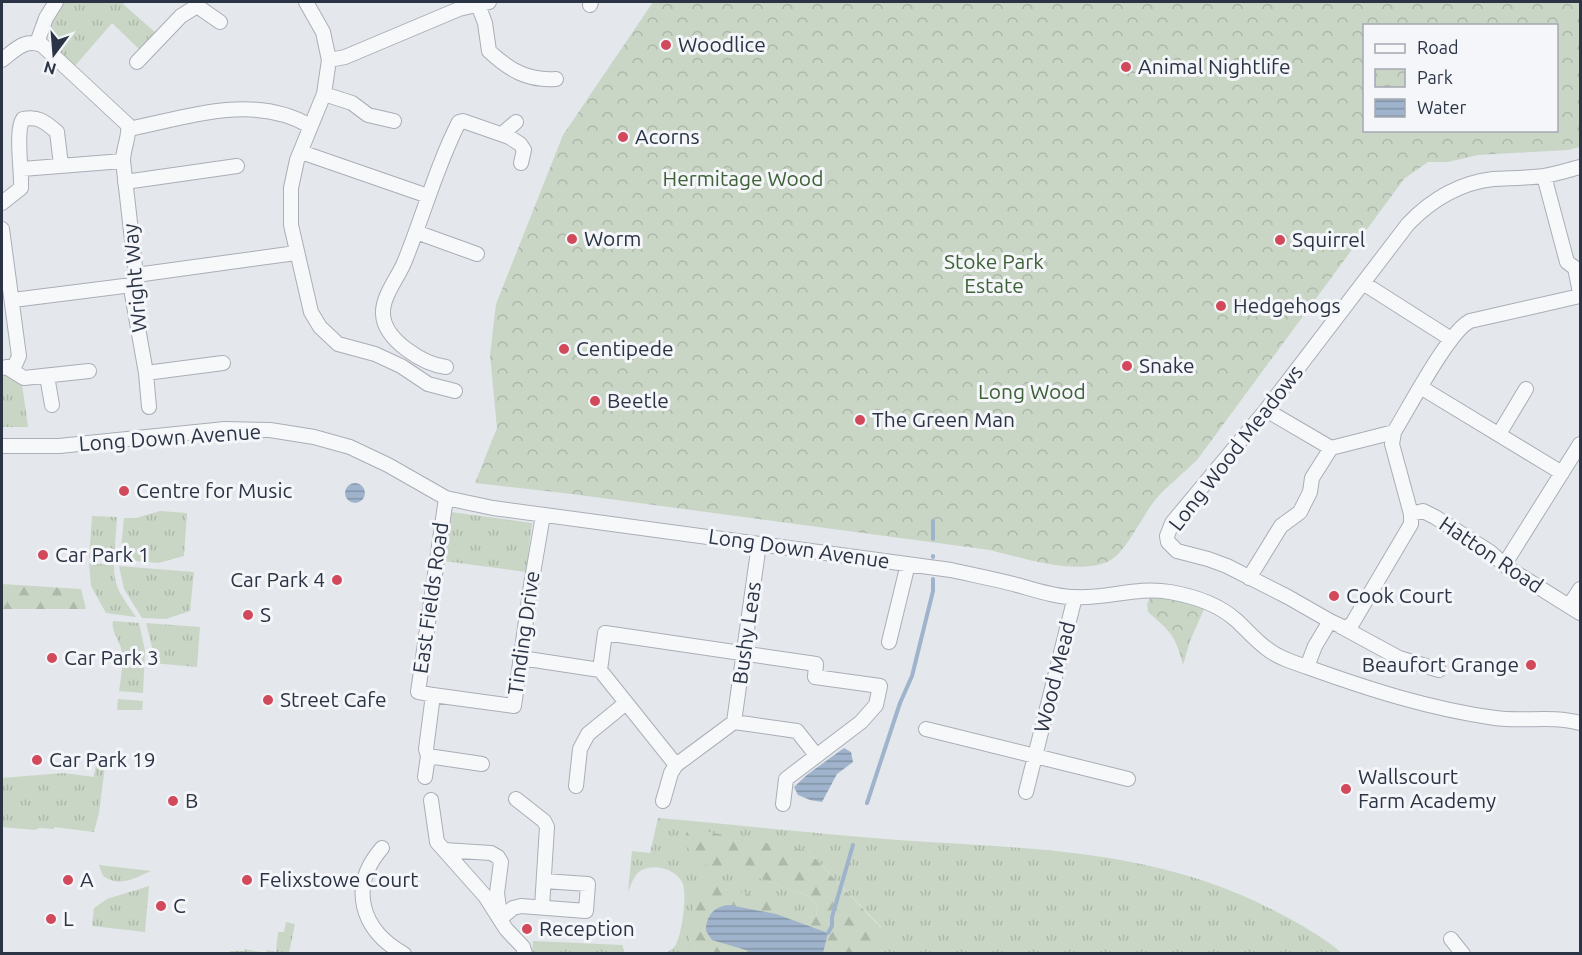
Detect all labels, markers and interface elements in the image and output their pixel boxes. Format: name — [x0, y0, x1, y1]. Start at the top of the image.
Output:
north arrow — [24, 24, 84, 84]
legend — [1363, 24, 1558, 132]
place label: Woodlice — [678, 32, 766, 56]
text: Road — [1417, 37, 1459, 57]
marker: Woodlice — [659, 38, 673, 52]
place label: Animal Nightlife — [1138, 54, 1291, 78]
text: N — [42, 58, 58, 79]
marker: Animal Nightlife — [1119, 60, 1133, 74]
text: Park — [1417, 67, 1453, 87]
text: Water — [1417, 97, 1467, 117]
place label: Acorns — [635, 124, 700, 148]
marker: Acorns — [616, 130, 630, 144]
park label: Hermitage Wood — [663, 166, 823, 190]
street label: Wright Way — [117, 223, 151, 334]
place label: Worm — [584, 226, 641, 250]
place label: Squirrel — [1292, 227, 1365, 251]
marker: Worm — [565, 232, 579, 246]
marker: Squirrel — [1273, 233, 1287, 247]
park label: Stoke Park Estate — [944, 249, 1044, 297]
place label: Hedgehogs — [1233, 293, 1341, 317]
marker: Hedgehogs — [1214, 299, 1228, 313]
place label: Centipede — [576, 336, 674, 360]
marker: Centipede — [557, 342, 571, 356]
place label: Snake — [1139, 353, 1195, 377]
marker: Snake — [1120, 359, 1134, 373]
street label: Long Wood Meadows — [1163, 360, 1307, 535]
park label: Long Wood — [978, 379, 1086, 403]
place label: Beetle — [607, 388, 669, 412]
marker: Beetle — [588, 394, 602, 408]
place label: The Green Man — [872, 407, 1015, 431]
marker: The Green Man — [853, 413, 867, 427]
street label: Long Down Avenue — [78, 419, 262, 455]
place label: Centre for Music — [136, 478, 293, 502]
marker: Centre for Music — [117, 484, 131, 498]
street label: Hatton Road — [1435, 511, 1548, 598]
street label: East Fields Road — [408, 521, 453, 675]
street label: Long Down Avenue — [707, 523, 891, 573]
place label: Car Park 1 — [55, 542, 150, 566]
marker: Car Park 1 — [36, 548, 50, 562]
place label: Car Park 4 — [230, 567, 325, 591]
street label: Tinding Drive — [502, 569, 544, 696]
marker: Car Park 4 — [330, 573, 344, 587]
street label: Bushy Leas — [727, 580, 765, 686]
place label: Cook Court — [1346, 583, 1452, 607]
marker: Cook Court — [1327, 589, 1341, 603]
place label: S — [260, 602, 271, 626]
marker: S — [241, 608, 255, 622]
street label: Wood Mead — [1029, 619, 1079, 735]
place label: Car Park 3 — [64, 645, 159, 669]
marker: Car Park 3 — [45, 651, 59, 665]
place label: Beaufort Grange — [1362, 652, 1519, 676]
marker: Beaufort Grange — [1524, 658, 1538, 672]
place label: Street Cafe — [280, 687, 387, 711]
marker: Street Cafe — [261, 693, 275, 707]
place label: Car Park 19 — [49, 747, 156, 771]
marker: Car Park 19 — [30, 753, 44, 767]
place label: Wallscourt Farm Academy — [1358, 764, 1496, 812]
marker: Wallscourt Farm Academy — [1339, 782, 1353, 796]
place label: B — [185, 788, 198, 812]
marker: B — [166, 794, 180, 808]
place label: A — [80, 867, 94, 891]
place label: Felixstowe Court — [259, 867, 418, 891]
marker: A — [61, 873, 75, 887]
marker: Felixstowe Court — [240, 873, 254, 887]
place label: C — [173, 893, 186, 917]
marker: C — [154, 899, 168, 913]
place label: L — [63, 906, 74, 930]
marker: L — [44, 912, 58, 926]
place label: Reception — [539, 916, 635, 940]
marker: Reception — [520, 922, 534, 936]

